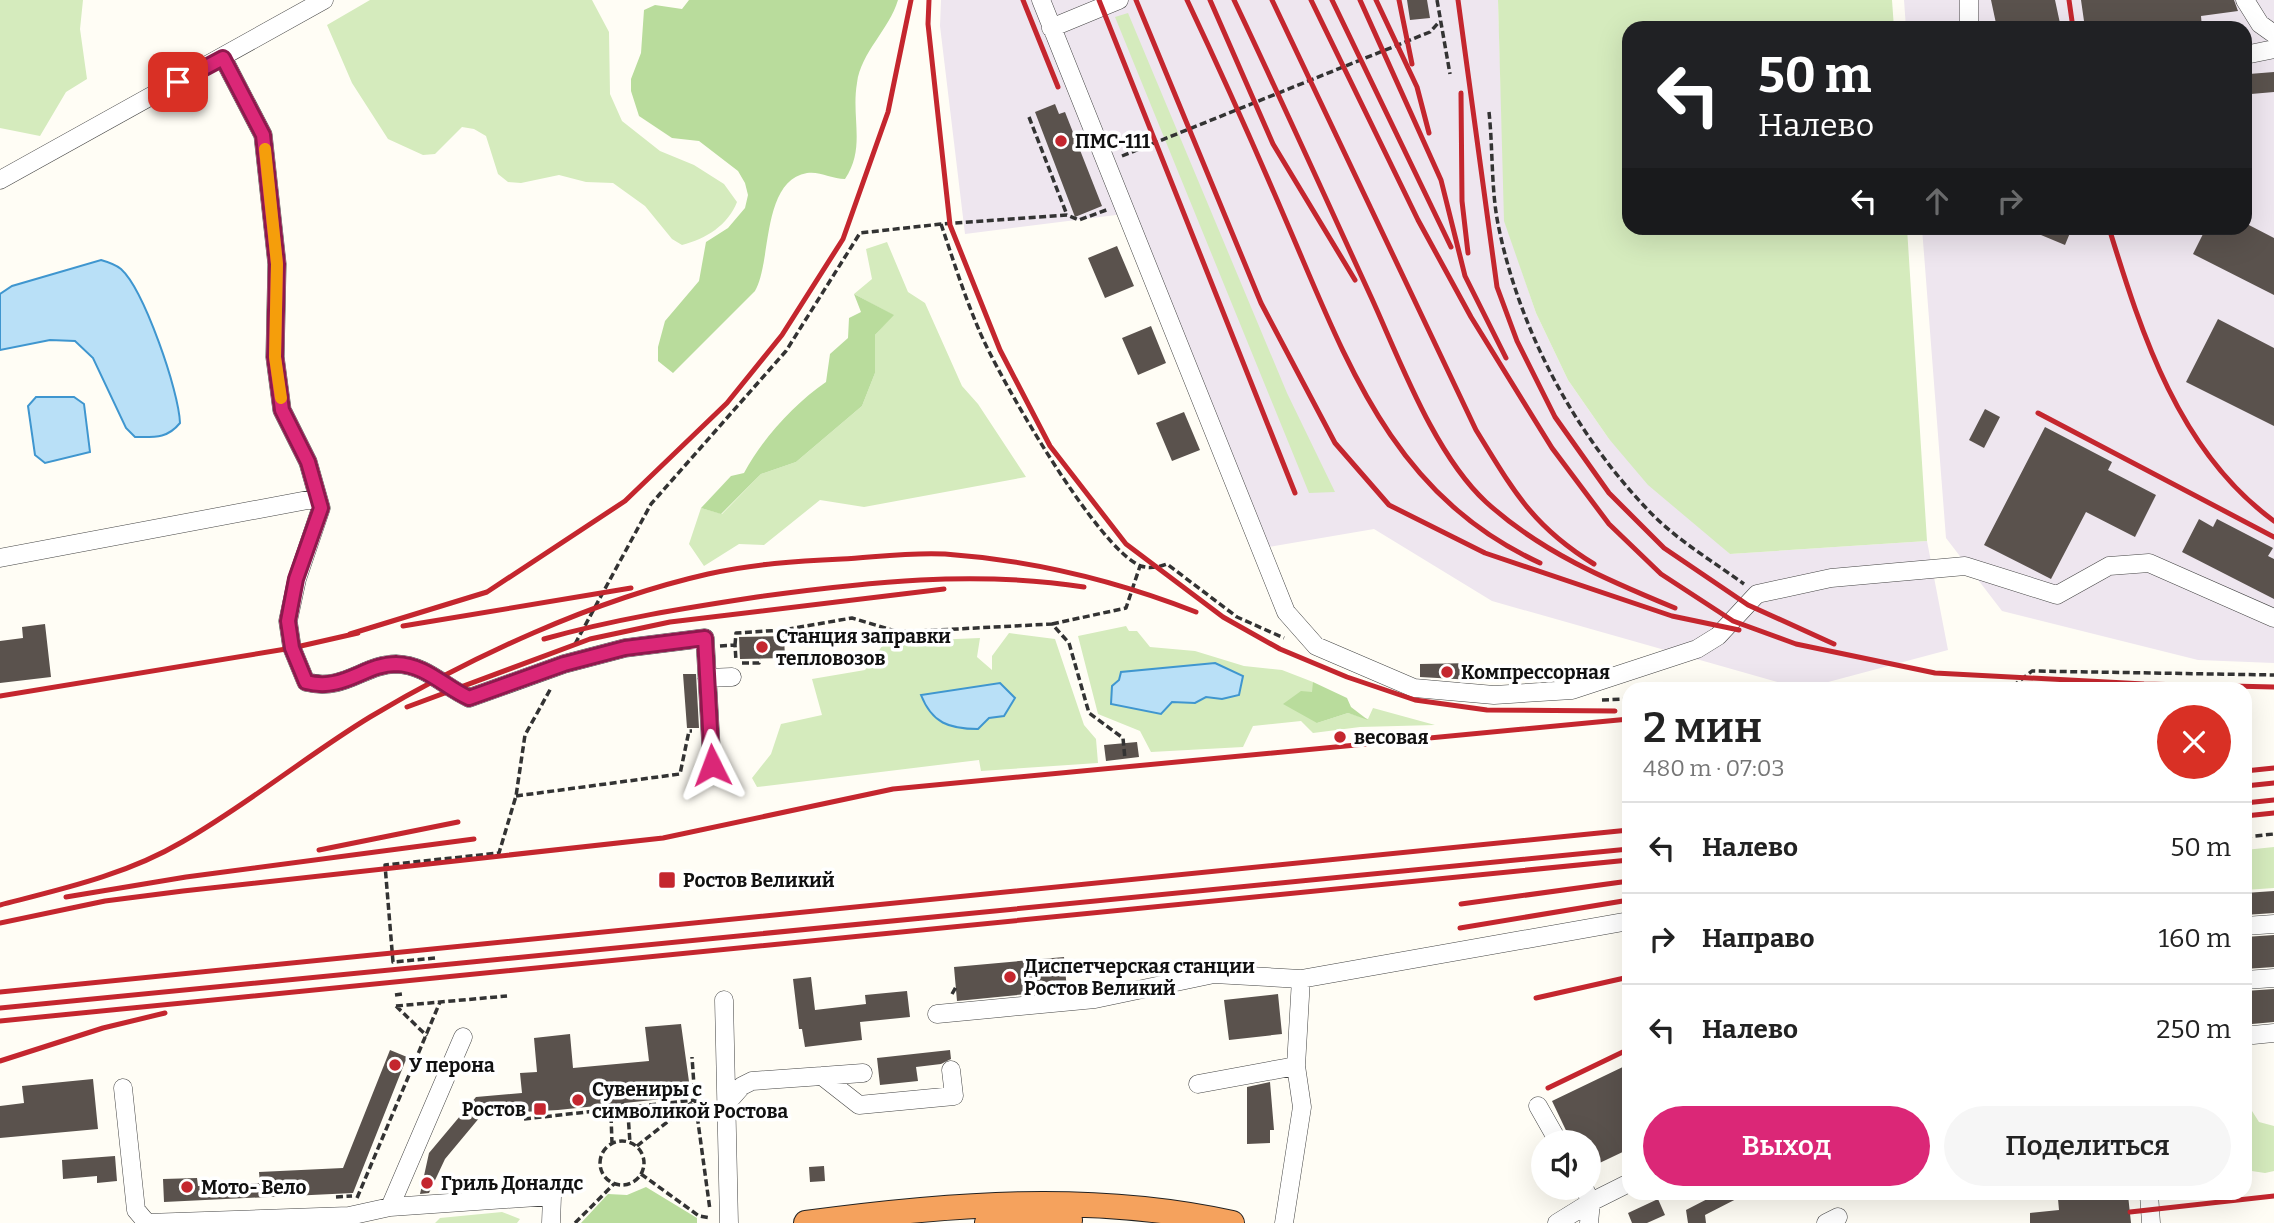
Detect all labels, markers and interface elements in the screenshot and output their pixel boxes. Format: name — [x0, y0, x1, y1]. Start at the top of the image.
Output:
text: 50 m — [1758, 46, 1871, 105]
icon: left — [1643, 49, 1734, 140]
pin — [148, 52, 208, 112]
icon: arrive — [159, 63, 197, 101]
text: Налево — [1758, 106, 1874, 144]
place label: ПМС-111 — [1075, 130, 1151, 153]
marker: ПМС-111 — [1053, 133, 1069, 149]
icon: left — [1845, 182, 1883, 220]
icon: ahead — [1918, 182, 1956, 220]
icon: right — [1991, 182, 2029, 220]
place label: Станция заправки тепловозов — [776, 625, 951, 670]
marker: Станция заправки тепловозов — [754, 639, 770, 655]
place label: Компрессорная — [1461, 661, 1610, 684]
marker: Компрессорная — [1439, 664, 1455, 680]
text: 2 мин — [1643, 703, 1762, 753]
button: close — [2157, 705, 2231, 779]
place label: весовая — [1354, 726, 1429, 749]
position arrow — [675, 728, 749, 802]
marker: весовая — [1332, 729, 1348, 745]
text: 480 m · 07:03 — [1643, 754, 1785, 782]
icon: left — [1643, 829, 1681, 867]
text: Налево — [1702, 832, 1798, 863]
text: 50 m — [2170, 832, 2231, 863]
place label: Ростов Великий — [683, 869, 835, 892]
marker: Ростов Великий — [657, 870, 677, 890]
icon: right — [1643, 920, 1681, 958]
text: Направо — [1702, 923, 1815, 954]
text: 160 m — [2159, 923, 2231, 954]
place label: Диспетчерская станции Ростов Великий — [1024, 955, 1255, 1000]
marker: Диспетчерская станции Ростов Великий — [1002, 969, 1018, 985]
icon: left — [1643, 1011, 1681, 1049]
text: Налево — [1702, 1014, 1798, 1045]
text: 250 m — [2156, 1014, 2231, 1045]
place label: У перона — [409, 1054, 495, 1077]
marker: У перона — [387, 1057, 403, 1073]
place label: Сувениры с символикой Ростова — [592, 1078, 788, 1123]
marker: Сувениры с символикой Ростова — [570, 1092, 586, 1108]
place label: Ростов — [462, 1098, 526, 1121]
marker: Ростов — [532, 1101, 548, 1117]
button: Выход — [1643, 1106, 1930, 1186]
button: Поделиться — [1944, 1106, 2231, 1186]
map controls — [1531, 1130, 1601, 1200]
button: sound — [1531, 1130, 1601, 1200]
place label: Гриль Доналдс — [441, 1172, 583, 1195]
marker: Гриль Доналдс — [419, 1175, 435, 1191]
place label: Мото- Вело — [201, 1176, 306, 1199]
marker: Мото- Вело — [179, 1179, 195, 1195]

